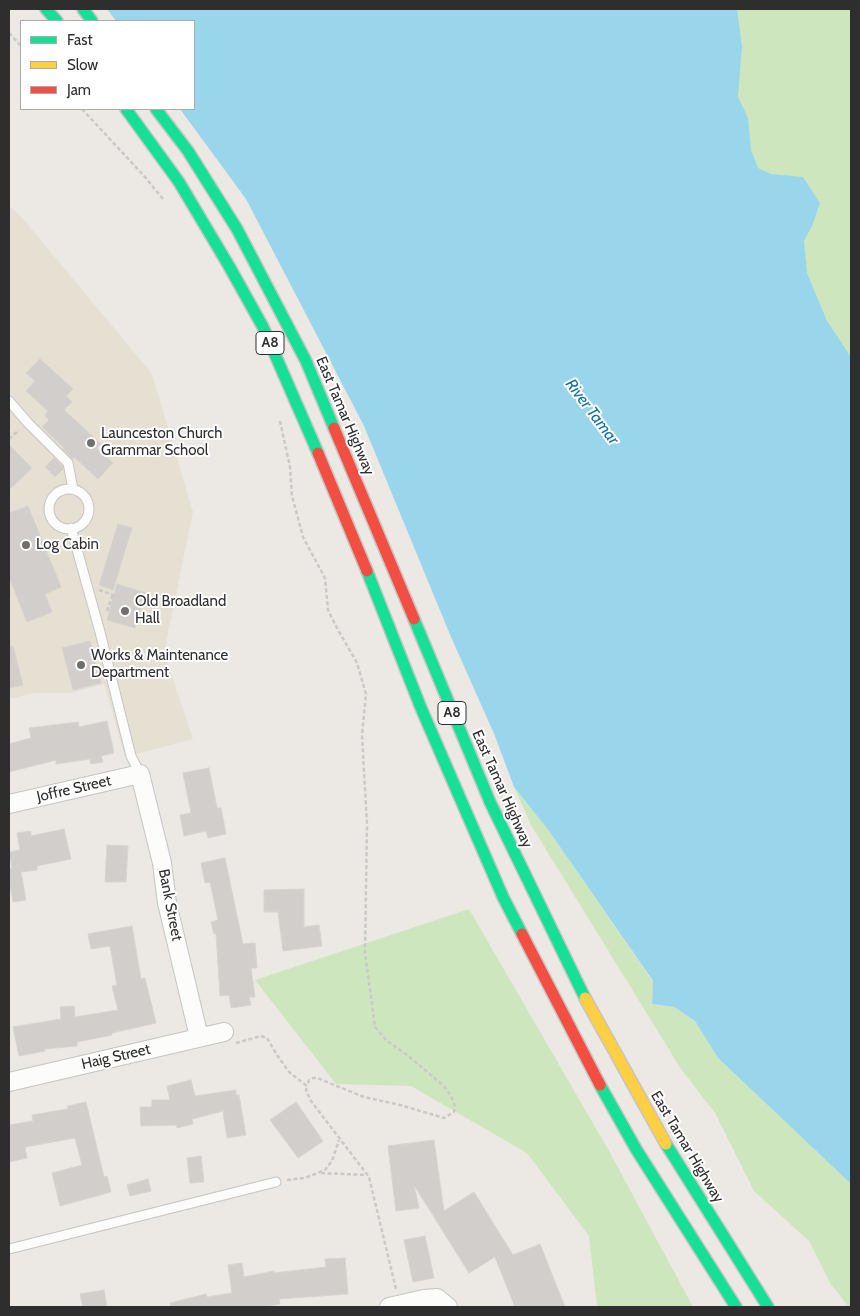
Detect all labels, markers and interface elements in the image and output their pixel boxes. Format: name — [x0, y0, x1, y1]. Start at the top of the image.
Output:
legend — [20, 20, 195, 110]
text: Fast — [67, 31, 92, 49]
text: Slow — [67, 56, 98, 74]
text: Jam — [67, 81, 91, 99]
road number: A8 — [256, 332, 284, 354]
street label: East Tamar Highway — [312, 354, 378, 478]
water label: River Tamar — [561, 376, 623, 448]
place label: Launceston Church Grammar School — [101, 425, 222, 460]
marker: Launceston Church Grammar School — [85, 437, 97, 449]
place label: Log Cabin — [36, 536, 99, 554]
marker: Log Cabin — [20, 539, 32, 551]
place label: Old Broadland Hall — [135, 593, 226, 628]
marker: Old Broadland Hall — [119, 605, 131, 617]
place label: Works & Maintenance Department — [91, 647, 228, 682]
marker: Works & Maintenance Department — [75, 659, 87, 671]
road number: A8 — [438, 701, 466, 724]
street label: East Tamar Highway — [468, 727, 536, 851]
street label: Joffre Street — [35, 772, 113, 806]
street label: Bank Street — [154, 867, 186, 943]
street label: Haig Street — [80, 1040, 152, 1074]
street label: East Tamar Highway — [647, 1088, 727, 1206]

